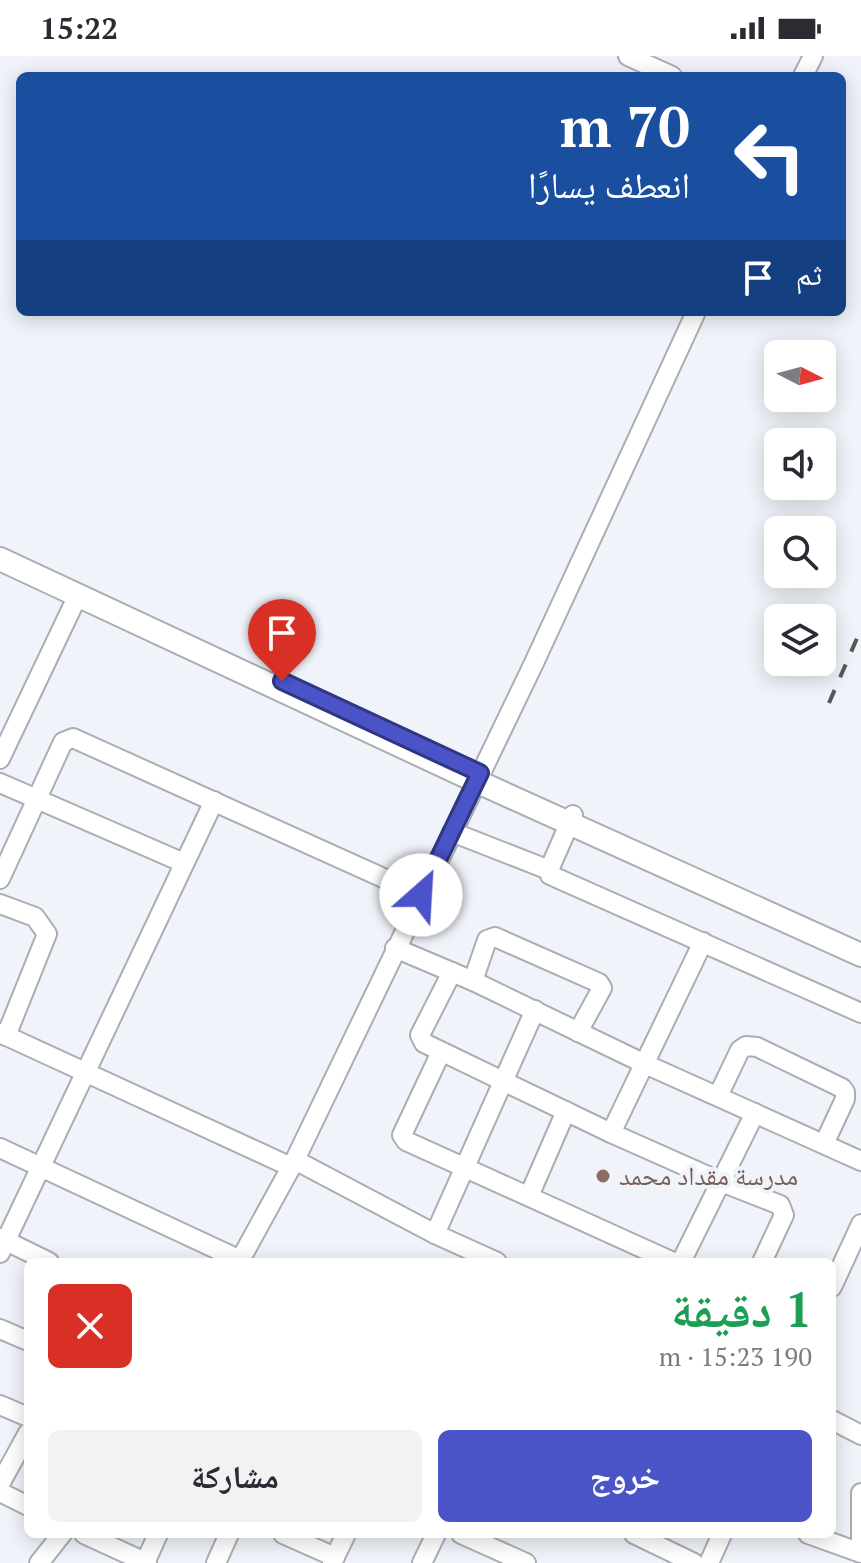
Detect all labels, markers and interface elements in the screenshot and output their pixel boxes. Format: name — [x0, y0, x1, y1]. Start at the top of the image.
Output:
text: 15:22 — [40, 8, 118, 48]
text: 70 m — [560, 89, 690, 163]
icon: left — [718, 104, 822, 208]
text: انعطف يسارًا — [528, 161, 690, 208]
text: ثم — [796, 254, 822, 294]
icon: arrive — [736, 256, 780, 300]
north arrow — [764, 340, 836, 412]
map controls — [764, 340, 836, 676]
button: sound — [764, 428, 836, 500]
button: search — [764, 516, 836, 588]
pin — [248, 599, 316, 681]
button: layers — [764, 604, 836, 676]
icon: arrive — [260, 611, 304, 655]
position arrow — [379, 853, 463, 937]
place label: مدرسة مقداد محمد — [619, 1158, 798, 1192]
marker: مدرسة مقداد محمد — [594, 1167, 612, 1185]
text: 1 دقيقة — [671, 1277, 812, 1341]
button: close — [48, 1284, 132, 1368]
text: 190 m · 15:23 — [659, 1339, 812, 1373]
button: مشاركة — [48, 1430, 422, 1522]
button: خروج — [438, 1430, 812, 1522]

